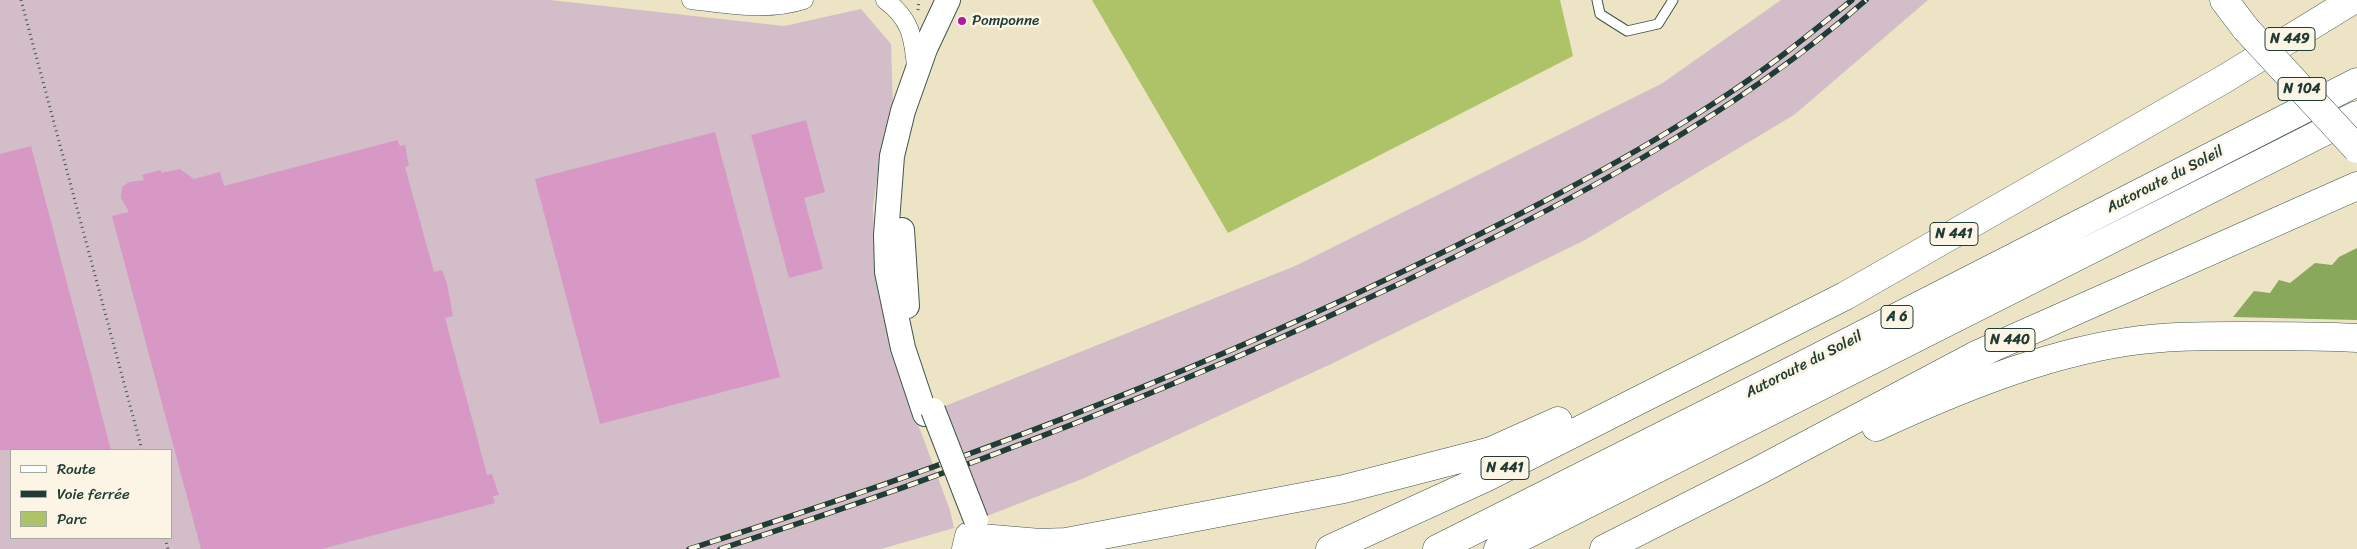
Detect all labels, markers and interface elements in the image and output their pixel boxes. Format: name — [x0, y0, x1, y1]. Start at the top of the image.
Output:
place label: Pomponne — [972, 12, 1039, 30]
marker: Pomponne — [956, 15, 968, 27]
road number: N 449 — [2265, 28, 2315, 50]
road number: N 104 — [2278, 78, 2326, 100]
street label: Autoroute du Soleil — [2104, 143, 2226, 217]
road number: N 441 — [1930, 222, 1978, 245]
road number: A 6 — [1881, 306, 1913, 328]
street label: Autoroute du Soleil — [1743, 328, 1865, 402]
road number: N 440 — [1985, 328, 2035, 352]
legend — [10, 449, 172, 539]
text: Route — [57, 456, 96, 482]
road number: N 441 — [1481, 456, 1529, 479]
text: Voie ferrée — [57, 481, 130, 507]
text: Parc — [57, 506, 87, 532]

